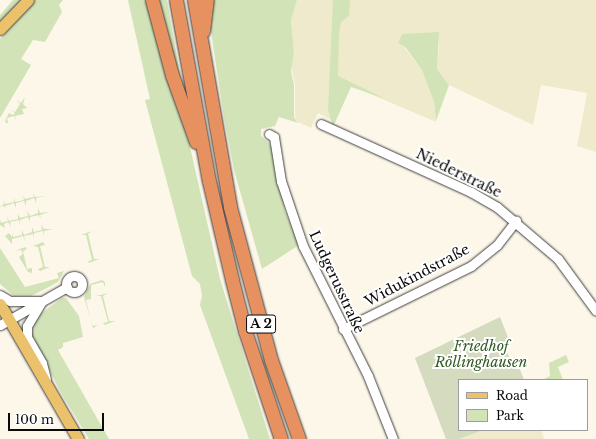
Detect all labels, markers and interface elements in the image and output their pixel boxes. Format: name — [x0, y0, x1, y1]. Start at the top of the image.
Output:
street label: Niederstraße — [413, 145, 505, 201]
street label: Ludgerusstraße — [306, 228, 368, 336]
street label: Widukindstraße — [362, 240, 472, 310]
road number: A 2 — [245, 313, 277, 335]
park label: Friedhof Röllinghausen — [435, 338, 527, 370]
legend — [458, 379, 588, 431]
text: Road — [496, 388, 528, 403]
scale bar — [10, 405, 106, 431]
text: Park — [496, 408, 524, 423]
text: 100 m — [15, 412, 54, 427]

